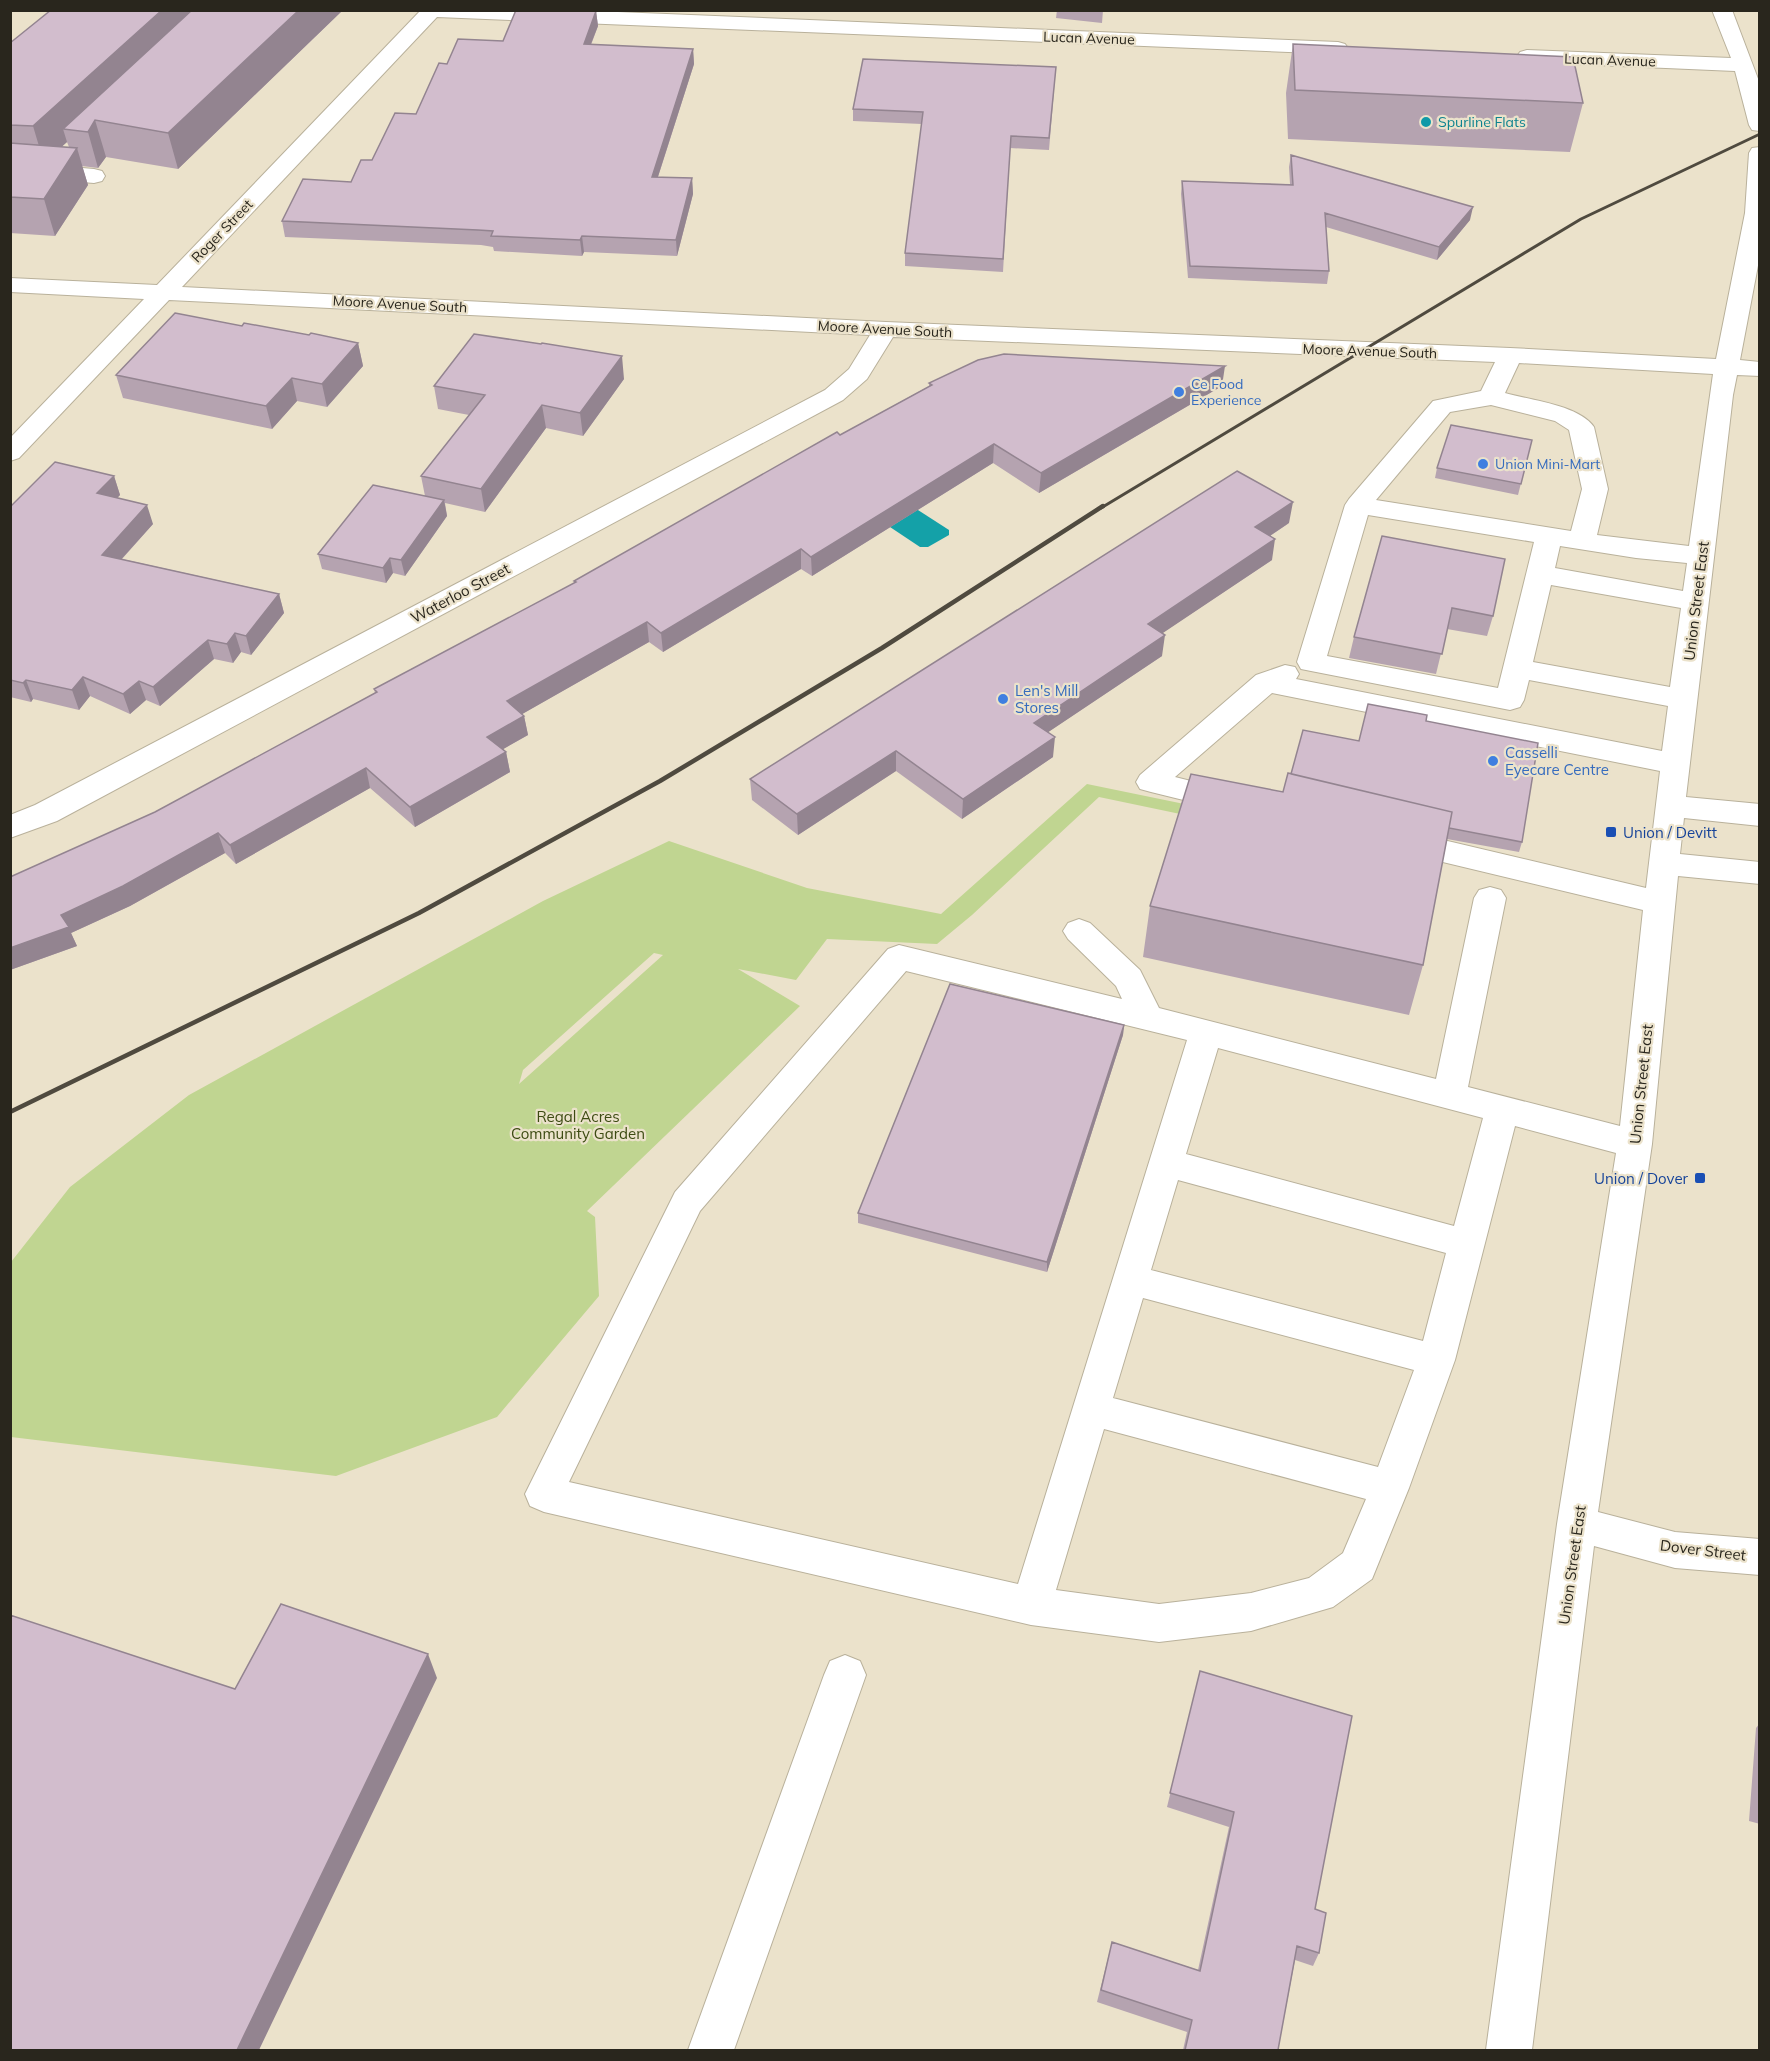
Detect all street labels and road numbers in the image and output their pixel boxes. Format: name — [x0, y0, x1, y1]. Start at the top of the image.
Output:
street label: Lucan Avenue — [1043, 27, 1135, 49]
street label: Lucan Avenue — [1564, 49, 1656, 71]
street label: Roger Street — [187, 196, 257, 266]
street label: Moore Avenue South — [332, 291, 468, 317]
street label: Moore Avenue South — [817, 316, 953, 342]
street label: Moore Avenue South — [1302, 340, 1438, 362]
street label: Union Street East — [1679, 540, 1713, 662]
street label: Waterloo Street — [407, 559, 513, 627]
street label: Union Street East — [1625, 1023, 1657, 1145]
street label: Union Street East — [1554, 1504, 1590, 1626]
street label: Dover Street — [1659, 1535, 1747, 1565]

